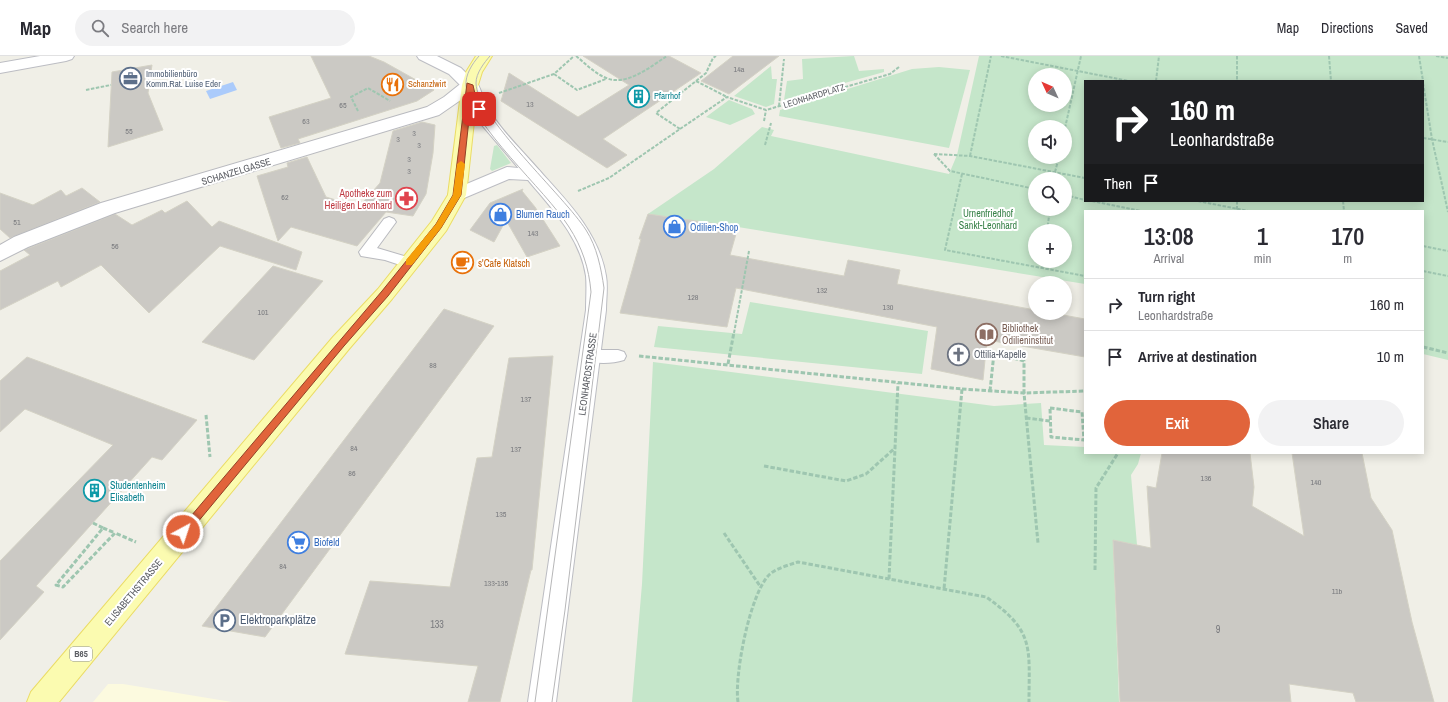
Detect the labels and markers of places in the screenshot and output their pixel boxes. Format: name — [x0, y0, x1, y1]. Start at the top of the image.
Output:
office icon: Immobilienbüro Komm.Rat. Luise Eder — [118, 66, 144, 92]
place label: Immobilienbüro Komm.Rat. Luise Eder — [146, 68, 221, 90]
restaurant icon: Schanzlwirt — [379, 71, 405, 97]
place label: Schanzlwirt — [408, 78, 446, 90]
building icon: Pfarrhof — [626, 83, 652, 109]
place label: Pfarrhof — [654, 90, 681, 102]
pin — [462, 92, 496, 126]
pharmacy icon: Apotheke zum Heiligen Leonhard — [394, 186, 420, 212]
place label: Apotheke zum Heiligen Leonhard — [325, 187, 392, 212]
shop icon: Blumen Rauch — [488, 201, 514, 227]
place label: Blumen Rauch — [516, 208, 570, 221]
shop icon: Odilien-Shop — [661, 214, 687, 240]
place label: Odilien-Shop — [690, 221, 739, 234]
cafe icon: s'Cafe Klatsch — [450, 250, 476, 276]
place label: s'Cafe Klatsch — [478, 257, 530, 270]
library icon: Bibliothek Odilieninstitut — [974, 321, 1000, 347]
place label: Bibliothek Odilieninstitut — [1002, 322, 1054, 347]
church icon: Ottilia-Kapelle — [946, 341, 972, 367]
place label: Ottilia-Kapelle — [974, 348, 1026, 361]
building icon: Studentenheim Elisabeth — [81, 478, 107, 504]
place label: Studentenheim Elisabeth — [110, 479, 166, 504]
supermarket icon: Biofeld — [286, 529, 312, 555]
place label: Biofeld — [314, 536, 340, 549]
parking icon: Elektroparkplätze — [212, 607, 238, 633]
place label: Elektroparkplätze — [240, 612, 316, 628]

